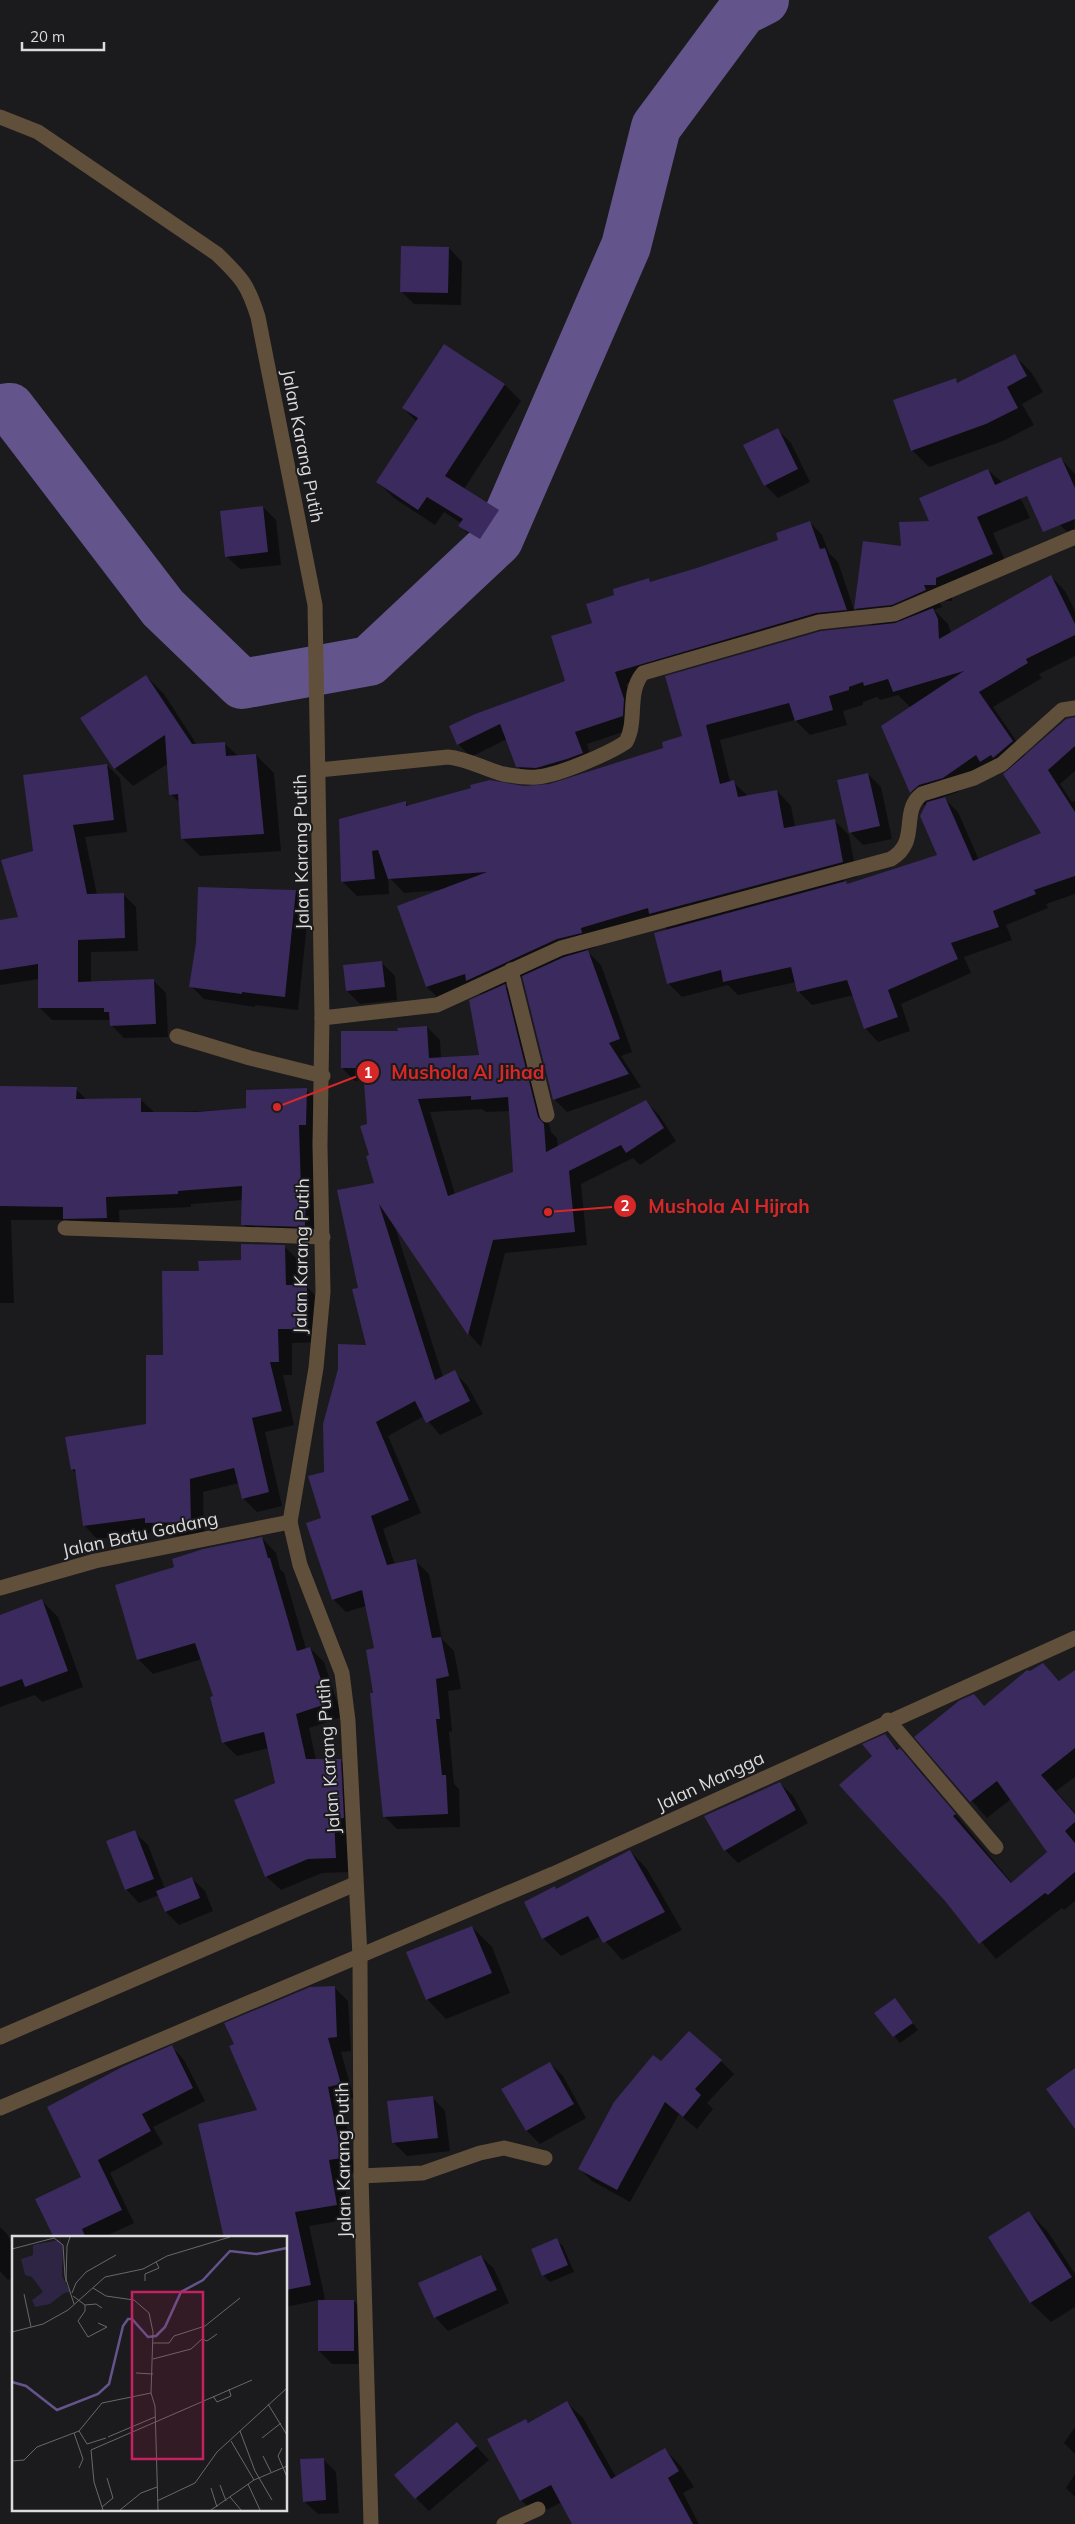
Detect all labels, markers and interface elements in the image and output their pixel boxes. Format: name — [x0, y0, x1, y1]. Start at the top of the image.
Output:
scale bar — [22, 20, 105, 52]
text: 20 m — [30, 27, 65, 46]
street label: Jalan Karang Putih — [277, 367, 329, 525]
street label: Jalan Karang Putih — [288, 774, 314, 930]
callout: Mushola Al Jihad — [356, 1055, 554, 1089]
text: Mushola Al Jihad — [391, 1060, 545, 1084]
text: 1 — [363, 1063, 373, 1082]
street label: Jalan Karang Putih — [288, 1178, 314, 1334]
callout: Mushola Al Hijrah — [613, 1189, 820, 1223]
text: Mushola Al Hijrah — [648, 1194, 810, 1218]
text: 2 — [620, 1196, 630, 1215]
street label: Jalan Batu Gadang — [60, 1506, 220, 1562]
street label: Jalan Karang Putih — [311, 1678, 345, 1834]
street label: Jalan Mangga — [652, 1746, 768, 1816]
street label: Jalan Karang Putih — [330, 2082, 356, 2238]
inset map — [12, 2236, 288, 2512]

